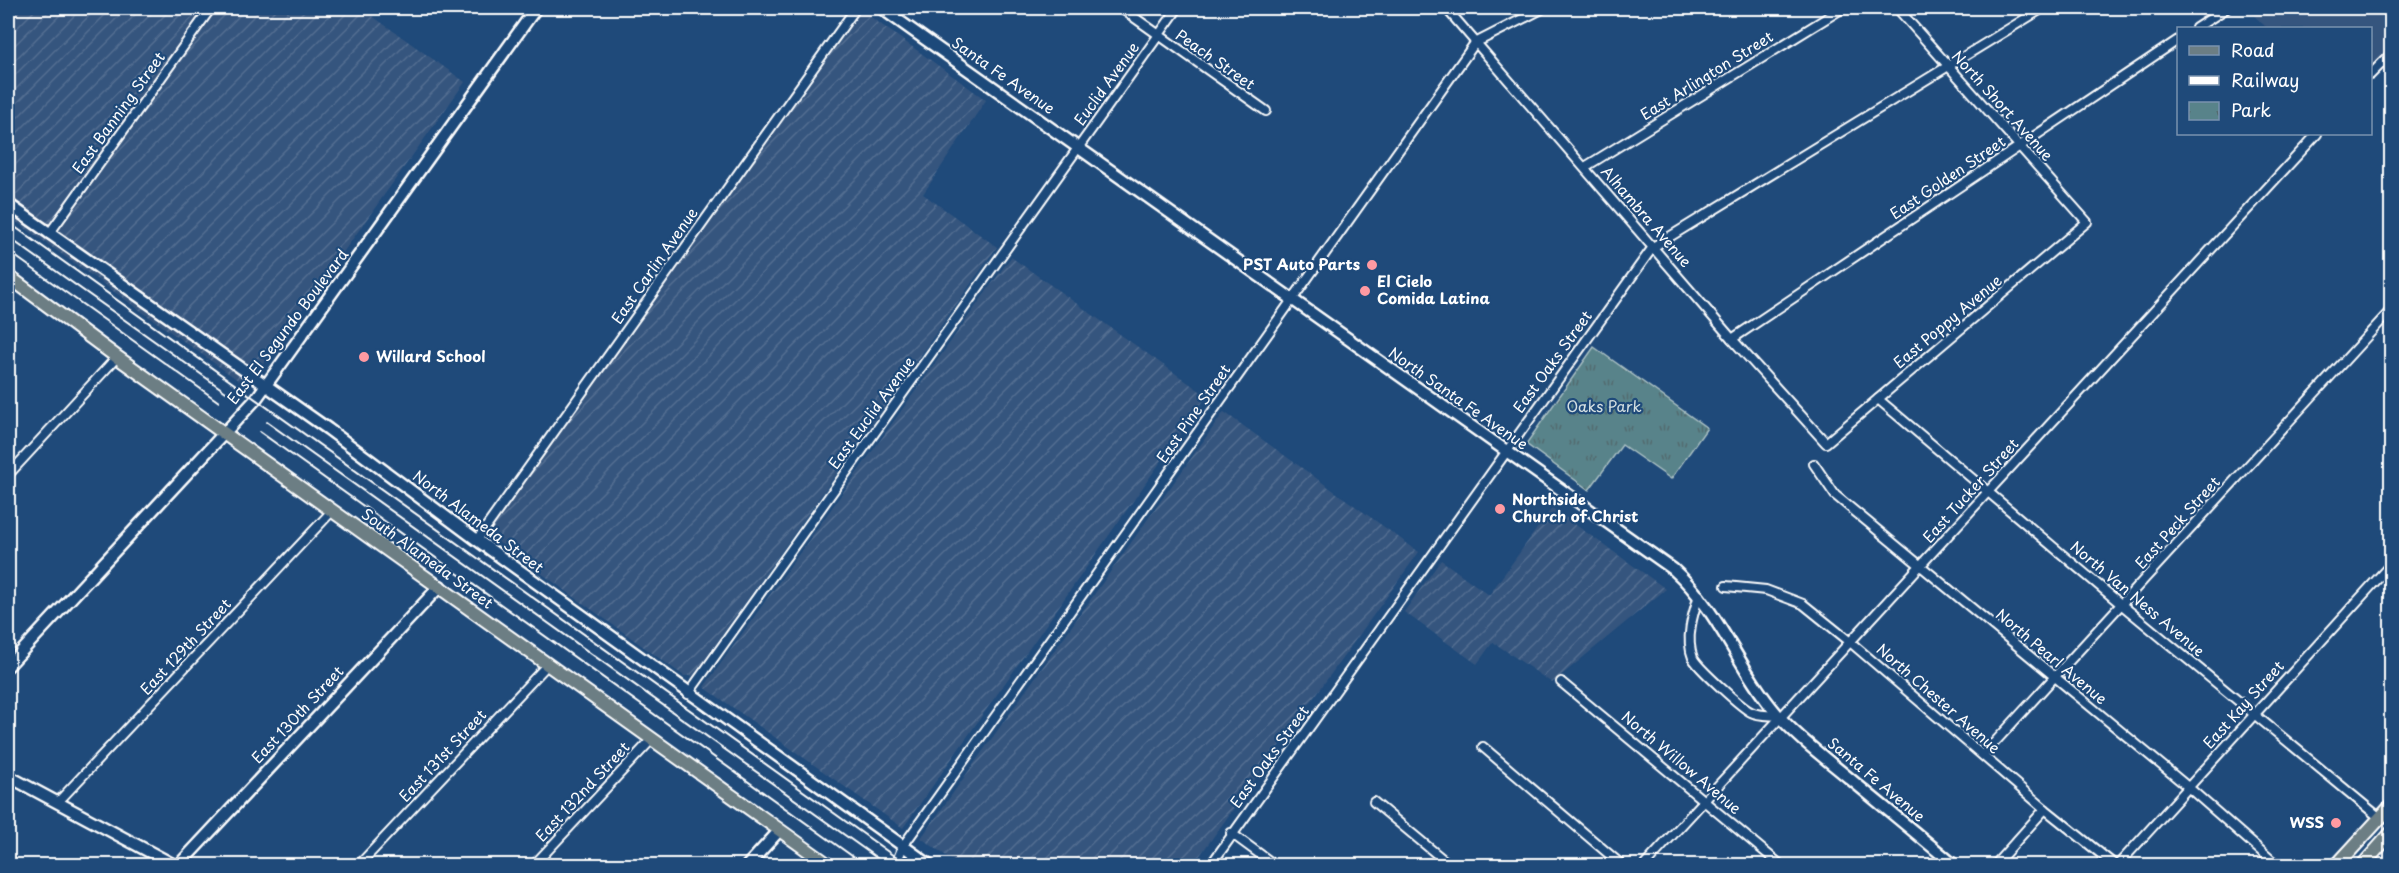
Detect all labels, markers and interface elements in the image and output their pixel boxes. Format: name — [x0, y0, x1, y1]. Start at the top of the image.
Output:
street label: Peach Street — [1172, 23, 1260, 95]
street label: East Arlington Street — [1635, 24, 1777, 125]
legend — [2177, 27, 2372, 135]
street label: Santa Fe Avenue — [948, 31, 1060, 119]
text: Road — [2231, 36, 2275, 63]
street label: Euclid Avenue — [1068, 37, 1144, 130]
street label: North Short Avenue — [1947, 45, 2059, 165]
street label: East Banning Street — [66, 46, 170, 178]
text: Railway — [2231, 66, 2299, 93]
text: Park — [2231, 96, 2271, 123]
street label: East Golden Street — [1885, 129, 2010, 224]
street label: Alhambra Avenue — [1597, 160, 1698, 272]
street label: East Carlin Avenue — [605, 202, 703, 328]
street label: East El Segundo Boulevard — [221, 244, 353, 409]
place label: PST Auto Parts — [1243, 252, 1360, 275]
marker: PST Auto Parts — [1365, 258, 1379, 272]
place label: El Cielo Comida Latina — [1377, 269, 1490, 309]
street label: East Poppy Avenue — [1888, 269, 2006, 373]
marker: El Cielo Comida Latina — [1358, 284, 1372, 298]
street label: East Oaks Street — [1507, 305, 1597, 417]
street label: North Santa Fe Avenue — [1384, 341, 1533, 455]
place label: Willard School — [376, 344, 485, 367]
marker: Willard School — [357, 350, 371, 364]
street label: East Euclid Avenue — [822, 351, 920, 473]
street label: East Pine Street — [1150, 359, 1235, 467]
park label: Oaks Park — [1566, 394, 1642, 417]
street label: East Tucker Street — [1917, 433, 2023, 547]
street label: North Alameda Street — [409, 464, 549, 578]
street label: East Peck Street — [2129, 471, 2225, 573]
place label: Northside Church of Christ — [1512, 487, 1638, 527]
street label: South Alameda Street — [357, 502, 499, 614]
marker: Northside Church of Christ — [1493, 502, 1507, 516]
street label: North Van Ness Avenue — [2066, 535, 2210, 661]
street label: East 129th Street — [134, 593, 236, 699]
street label: North Pearl Avenue — [1991, 602, 2113, 709]
street label: North Chester Avenue — [1872, 637, 2006, 758]
street label: East Kay Street — [2197, 655, 2289, 753]
street label: East 130th Street — [245, 660, 348, 768]
street label: East Oaks Street — [1224, 700, 1314, 812]
street label: East 131st Street — [393, 703, 491, 806]
street label: North Willow Avenue — [1617, 705, 1747, 819]
street label: Santa Fe Avenue — [1823, 731, 1931, 827]
street label: East 132nd Street — [529, 736, 634, 846]
place label: WSS — [2290, 810, 2324, 833]
marker: WSS — [2329, 816, 2343, 830]

